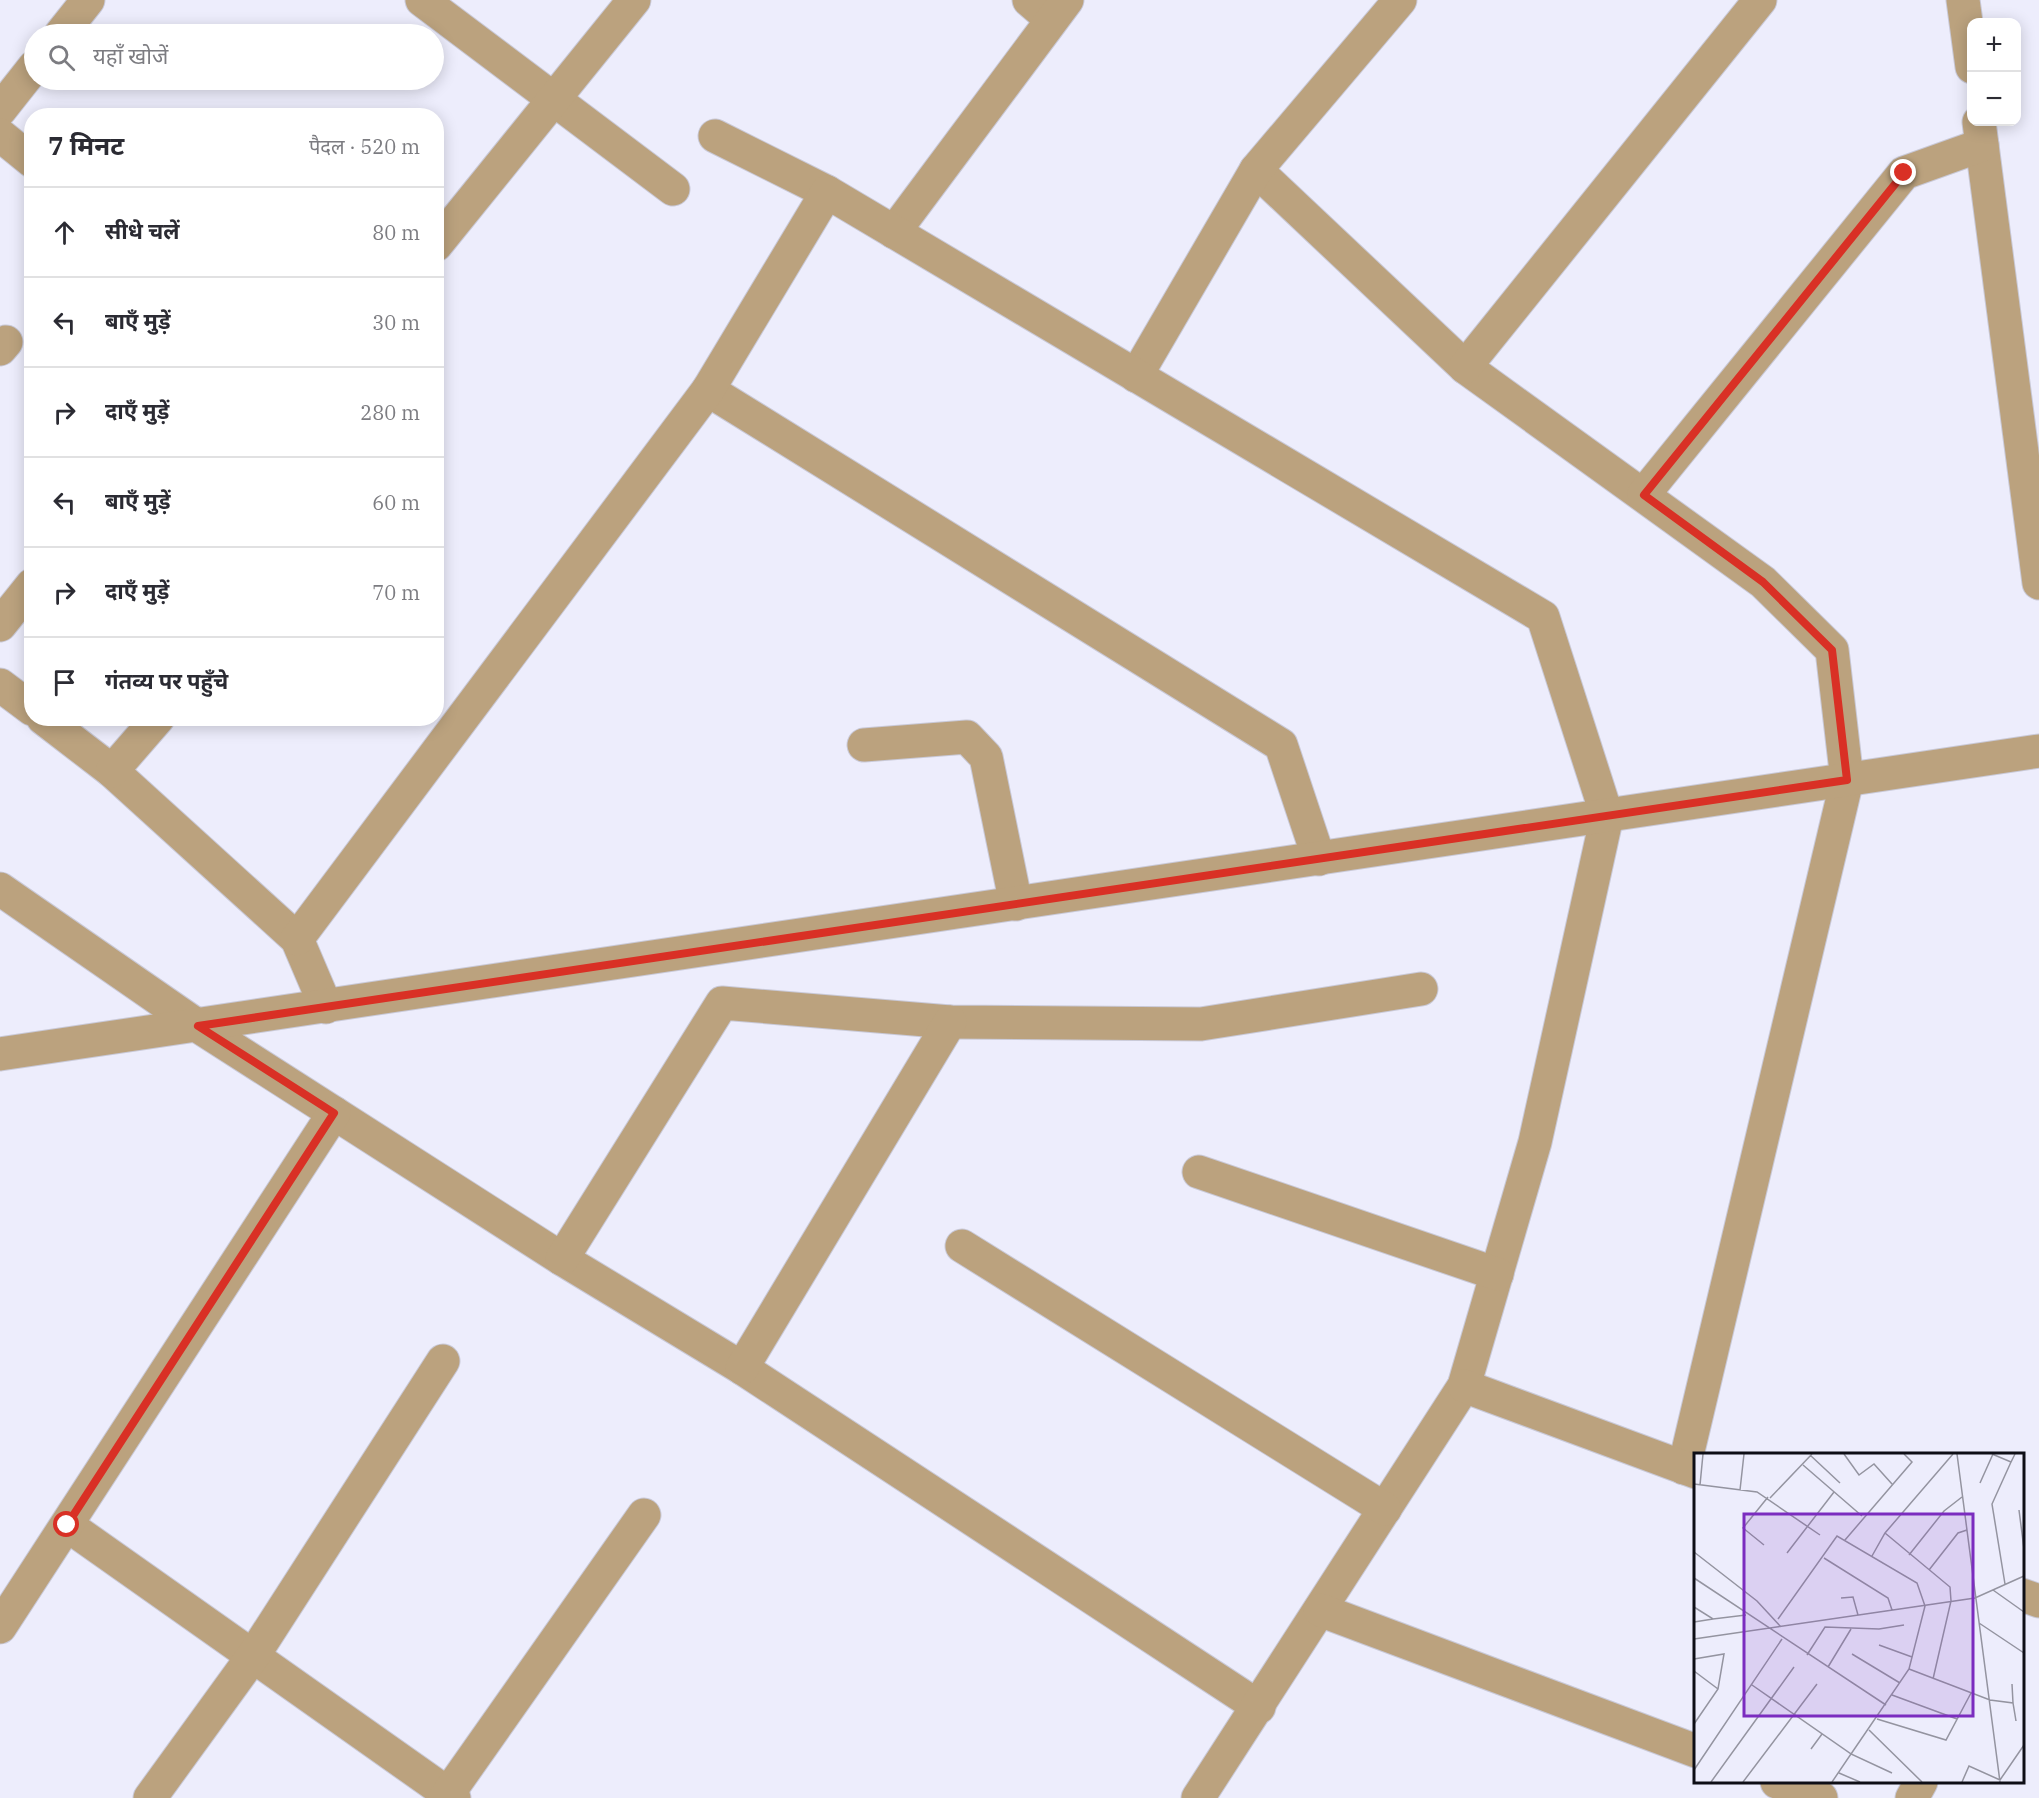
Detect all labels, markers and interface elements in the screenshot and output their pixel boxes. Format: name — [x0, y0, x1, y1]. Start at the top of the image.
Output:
map controls — [1967, 18, 2021, 126]
button: + — [1967, 18, 2021, 72]
search box — [24, 24, 444, 90]
icon: search — [45, 41, 78, 74]
text: यहाँ खोजें — [93, 41, 168, 70]
button: − — [1967, 72, 2021, 126]
text: 7 मिनट — [48, 128, 124, 162]
text: पैदल · 520 m — [309, 133, 420, 160]
route end — [1890, 159, 1916, 185]
icon: ahead — [48, 216, 81, 249]
text: सीधे चलें — [105, 216, 179, 245]
text: 80 m — [372, 219, 420, 246]
icon: left — [48, 306, 81, 339]
text: बाएँ मुड़ें — [105, 306, 170, 335]
text: 30 m — [372, 309, 420, 336]
icon: right — [48, 396, 81, 429]
text: दाएँ मुड़ें — [105, 396, 169, 425]
text: 280 m — [360, 399, 420, 426]
icon: left — [48, 486, 81, 519]
text: बाएँ मुड़ें — [105, 486, 170, 515]
text: 60 m — [372, 489, 420, 516]
icon: right — [48, 576, 81, 609]
text: दाएँ मुड़ें — [105, 576, 169, 605]
text: 70 m — [372, 579, 420, 606]
icon: arrive — [48, 666, 81, 699]
text: गंतव्य पर पहुँचे — [105, 666, 228, 695]
inset map — [1694, 1453, 2024, 1783]
route start — [53, 1511, 79, 1537]

